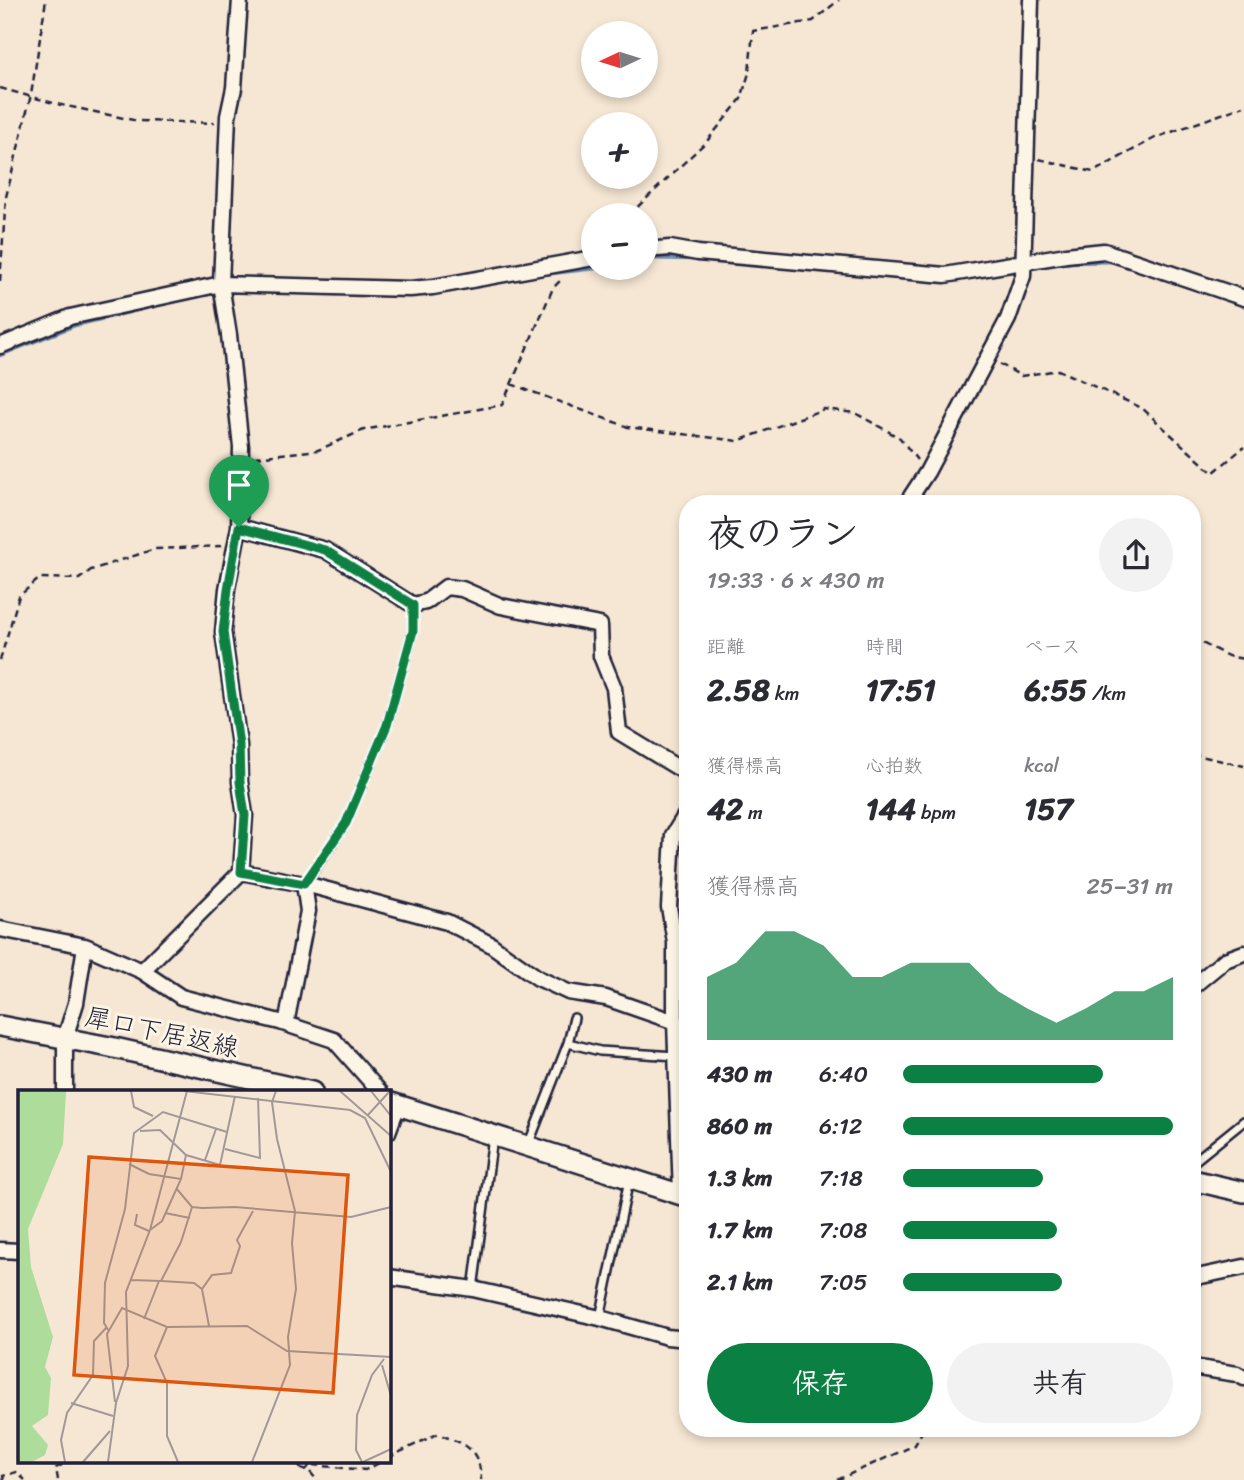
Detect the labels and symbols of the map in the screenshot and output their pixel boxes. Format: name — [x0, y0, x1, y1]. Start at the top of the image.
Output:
north arrow — [581, 21, 658, 98]
pin — [209, 455, 269, 527]
street label: 犀口下居返線 — [81, 993, 243, 1071]
inset map — [18, 1090, 390, 1462]

